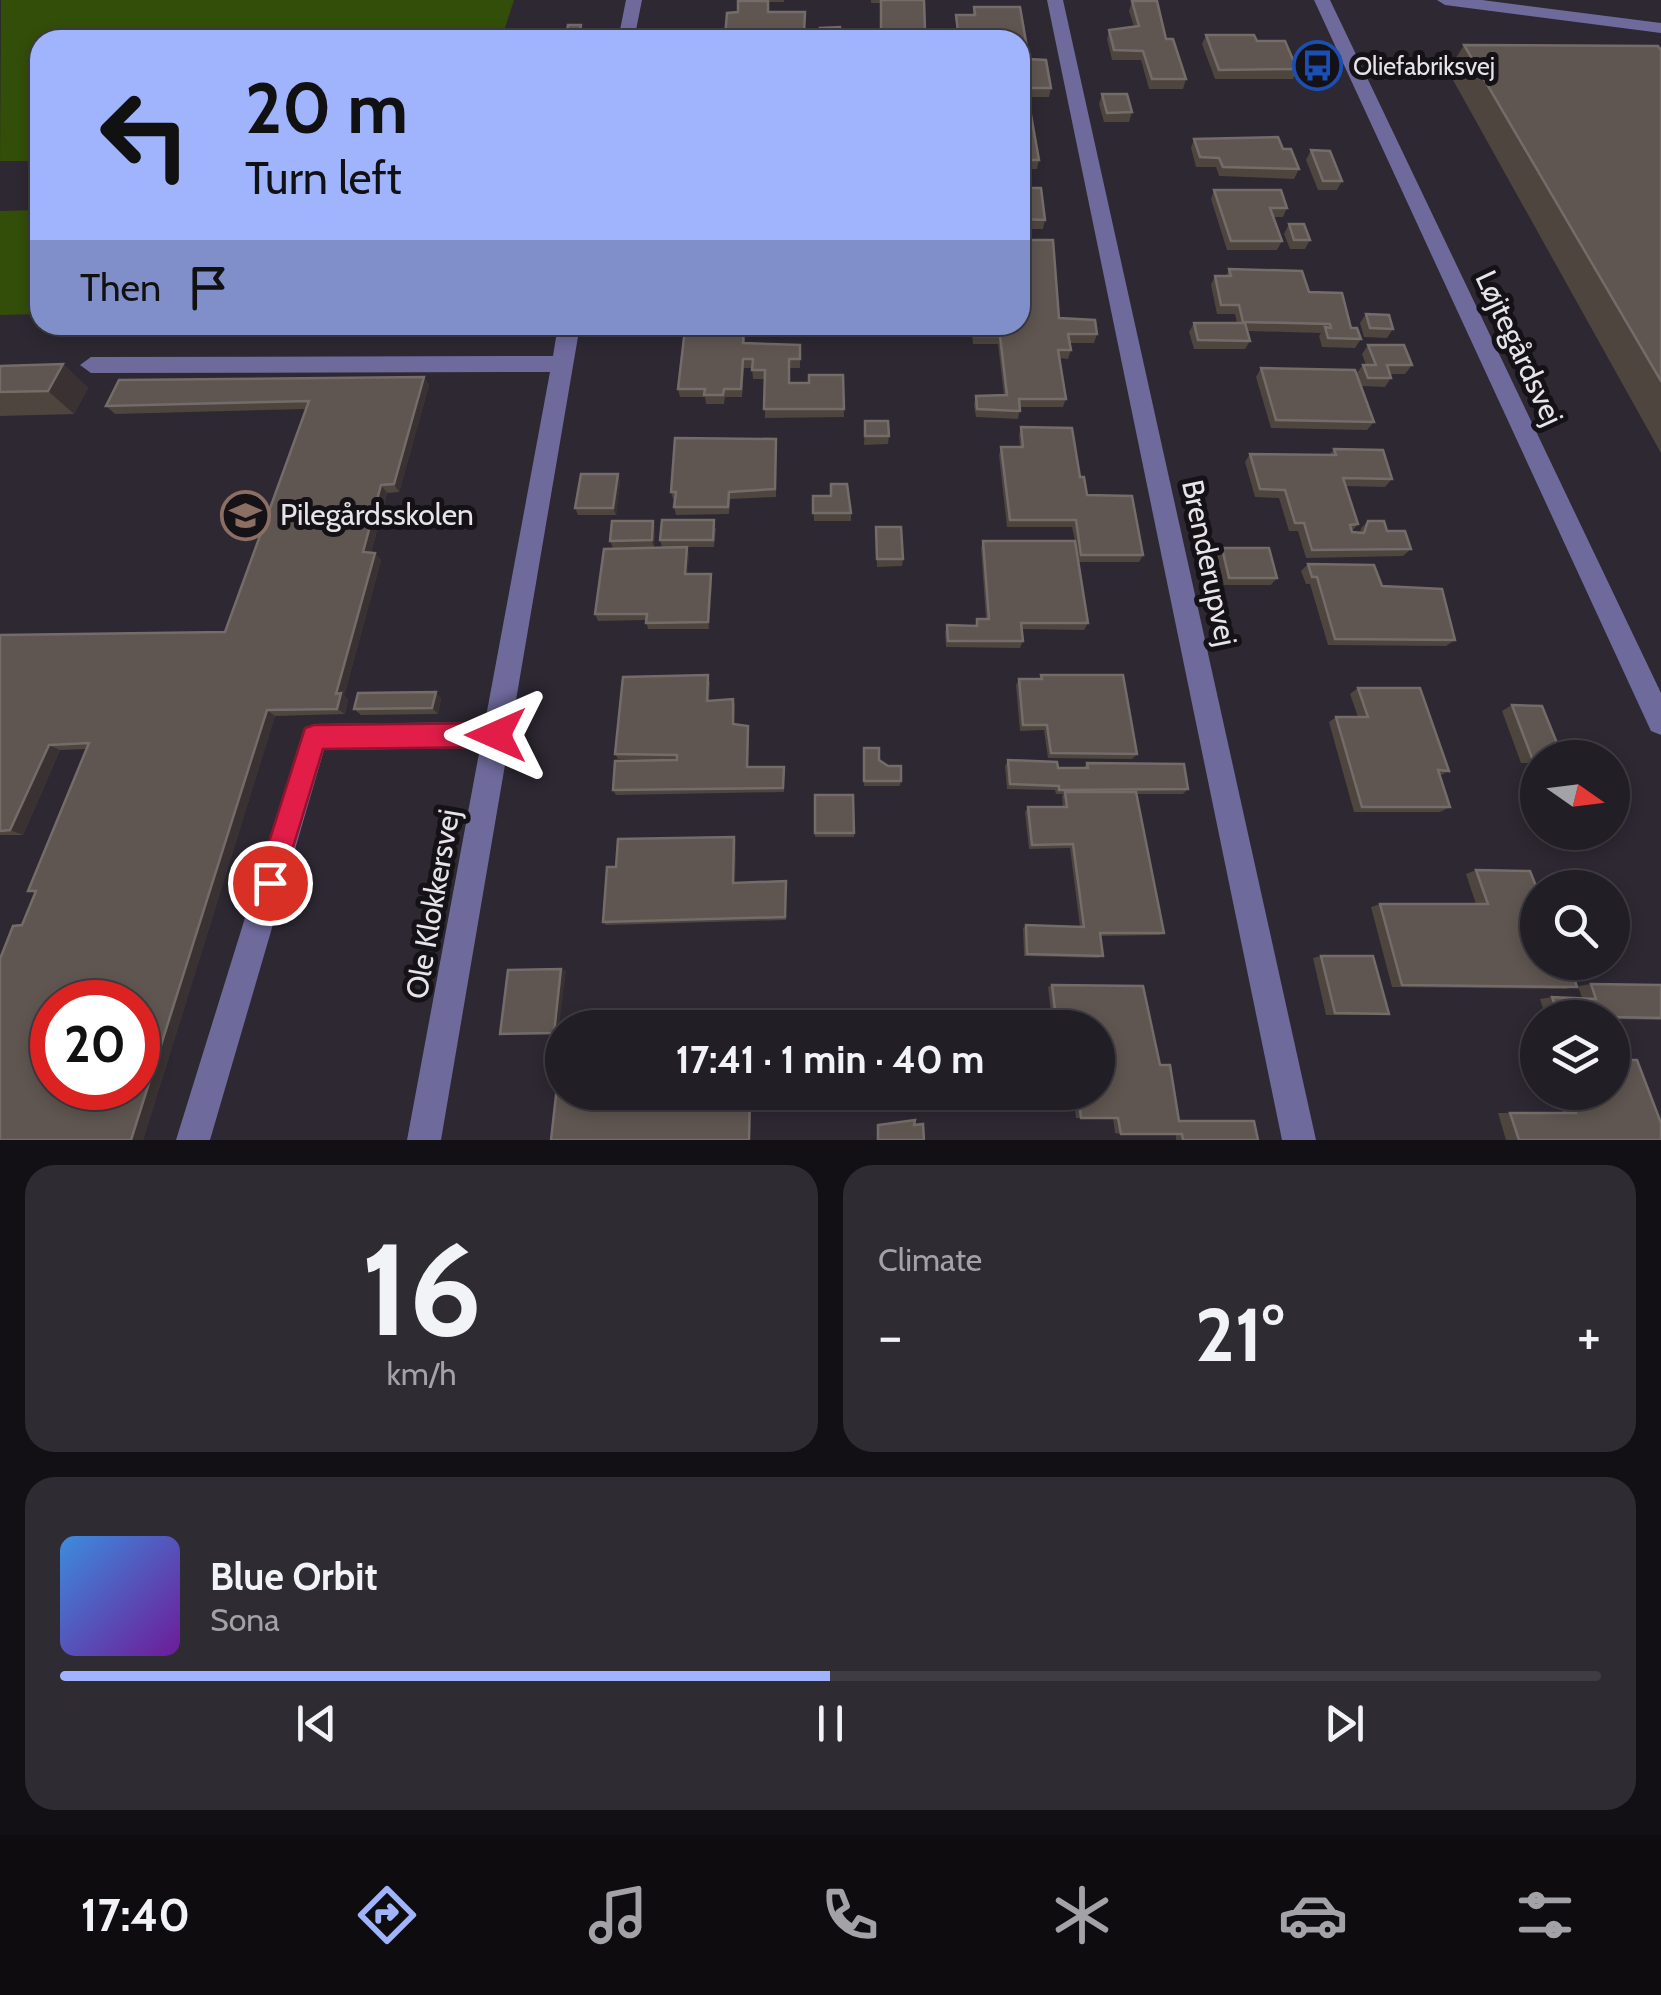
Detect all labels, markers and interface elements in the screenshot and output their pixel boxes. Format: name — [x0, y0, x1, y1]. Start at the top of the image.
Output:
bus stop icon: Oliefabriksvej — [1292, 40, 1344, 92]
place label: Oliefabriksvej — [1353, 51, 1495, 82]
text: 20 m — [245, 65, 408, 151]
icon: left — [80, 70, 210, 200]
text: Turn left — [245, 151, 402, 205]
icon: arrive — [181, 260, 236, 315]
text: Then — [80, 264, 161, 311]
street label: Løjtegårdsvej — [1467, 264, 1571, 431]
street label: Brenderupvej — [1174, 476, 1245, 649]
school or university icon: Pilegårdsskolen — [219, 489, 271, 541]
place label: Pilegårdsskolen — [280, 496, 474, 533]
position arrow — [444, 683, 548, 787]
north arrow — [1520, 740, 1630, 850]
map controls — [1520, 740, 1630, 1110]
street label: Ole Klokkersvej — [398, 806, 467, 1002]
pin — [228, 841, 313, 926]
icon: arrive — [243, 856, 298, 911]
button: search — [1520, 870, 1630, 980]
speed limit sign: 20 — [30, 980, 160, 1110]
button: layers — [1520, 1000, 1630, 1110]
text: 17:41 · 1 min · 40 m — [676, 1036, 984, 1083]
text: 16 — [361, 1210, 482, 1368]
text: Climate — [878, 1240, 982, 1279]
text: 21° — [1195, 1289, 1284, 1380]
text: − — [878, 1302, 902, 1369]
text: + — [1577, 1302, 1601, 1369]
text: km/h — [386, 1354, 457, 1393]
text: Blue Orbit — [210, 1553, 378, 1600]
text: Sona — [210, 1600, 280, 1639]
icon: previous — [289, 1696, 344, 1751]
icon: pause — [803, 1696, 858, 1751]
icon: next — [1317, 1696, 1372, 1751]
icon: directions — [352, 1880, 422, 1950]
icon: music — [583, 1880, 653, 1950]
icon: phone — [815, 1880, 885, 1950]
icon: climate — [1047, 1880, 1117, 1950]
icon: car — [1278, 1880, 1348, 1950]
icon: filters — [1510, 1880, 1580, 1950]
text: 17:40 — [81, 1888, 190, 1942]

